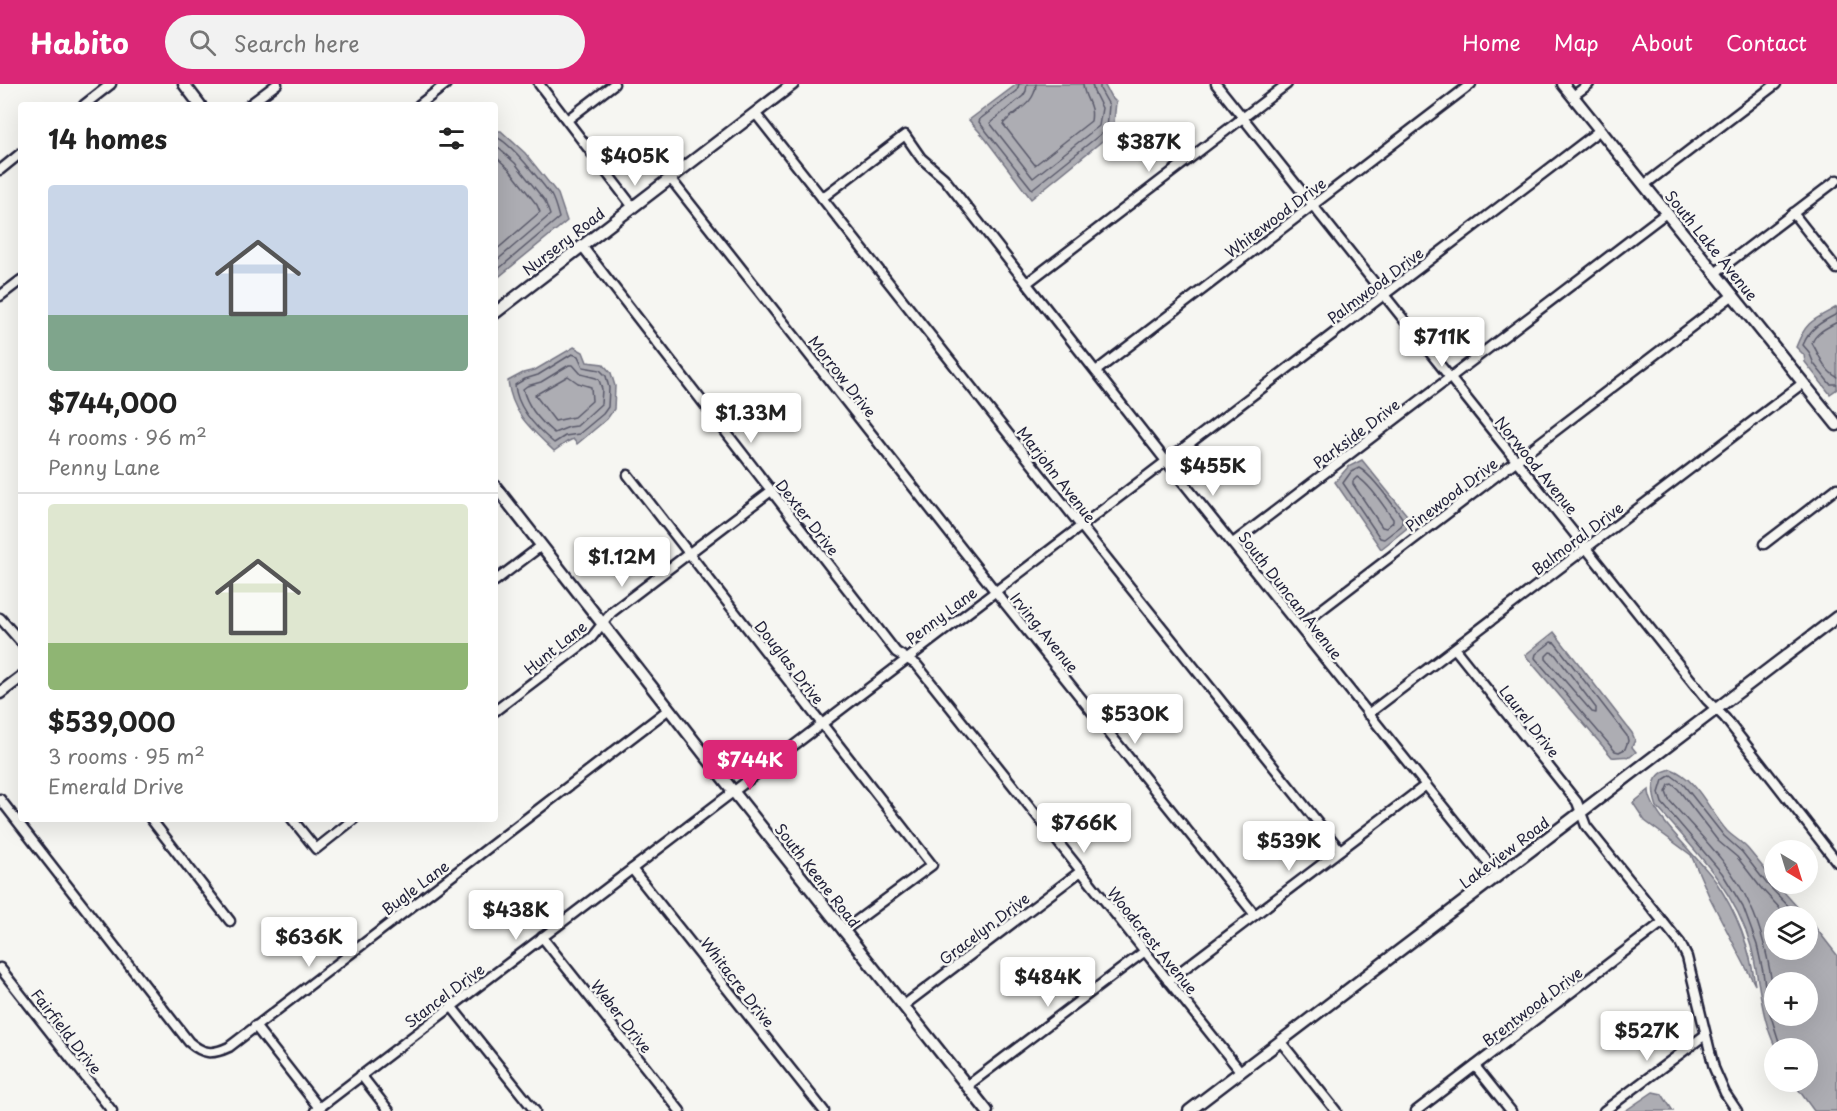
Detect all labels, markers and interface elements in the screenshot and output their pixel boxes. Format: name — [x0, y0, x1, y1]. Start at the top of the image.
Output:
search box — [165, 15, 585, 69]
text: Habito — [30, 21, 129, 64]
icon: search — [186, 26, 219, 59]
text: Search here — [234, 26, 360, 59]
text: Home — [1462, 26, 1521, 58]
text: Map — [1554, 26, 1599, 58]
text: About — [1632, 26, 1693, 58]
text: Contact — [1726, 26, 1807, 58]
text: 14 homes — [48, 119, 167, 158]
icon: filters — [435, 122, 468, 155]
pin: $387K — [1107, 122, 1191, 173]
text: $387K — [1117, 126, 1181, 156]
pin: $405K — [593, 136, 677, 187]
text: $405K — [601, 140, 669, 170]
street label: Whitewood Drive — [1220, 171, 1330, 263]
street label: South Lake Avenue — [1660, 185, 1764, 305]
street label: Nursery Road — [517, 201, 609, 281]
icon: home — [204, 224, 312, 332]
street label: Palmwood Drive — [1322, 241, 1428, 329]
pin: $711K — [1400, 317, 1484, 368]
text: $711K — [1414, 321, 1470, 351]
street label: Morrow Drive — [804, 330, 882, 422]
text: $744,000 — [48, 383, 177, 422]
pin: $1.33M — [702, 393, 800, 444]
street label: Parkside Drive — [1308, 393, 1404, 473]
text: $1.33M — [715, 397, 787, 427]
street label: Norwood Avenue — [1490, 411, 1584, 519]
street label: Marjohn Avenue — [1012, 421, 1102, 527]
text: 4 rooms · 96 m² — [48, 422, 207, 452]
pin: $455K — [1171, 446, 1255, 497]
text: $455K — [1180, 450, 1246, 480]
text: Penny Lane — [48, 452, 160, 482]
street label: Pinewood Drive — [1400, 452, 1502, 536]
street label: Dexter Drive — [771, 474, 845, 560]
street label: Balmoral Drive — [1526, 496, 1628, 580]
street label: South Duncan Avenue — [1234, 526, 1348, 664]
pin: $1.12M — [573, 537, 671, 588]
text: $1.12M — [588, 541, 656, 571]
icon: home — [204, 543, 312, 651]
street label: Penny Lane — [900, 581, 982, 649]
street label: Irving Avenue — [1005, 587, 1085, 677]
street label: Hunt Lane — [519, 614, 591, 680]
street label: Douglas Drive — [750, 615, 830, 709]
street label: Laurel Drive — [1494, 680, 1566, 762]
pin: $530K — [1093, 694, 1177, 745]
text: $530K — [1101, 698, 1169, 728]
text: $539,000 — [48, 702, 175, 741]
pin: $744K — [708, 740, 792, 791]
text: 3 rooms · 95 m² — [48, 741, 205, 771]
text: $744K — [717, 744, 783, 774]
text: Emerald Drive — [48, 771, 184, 801]
pin: $766K — [1042, 803, 1126, 854]
text: $766K — [1051, 807, 1117, 837]
street label: Lakeview Road — [1454, 811, 1554, 893]
street label: South Keene Road — [770, 818, 866, 932]
pin: $539K — [1247, 821, 1331, 872]
text: $539K — [1257, 825, 1321, 855]
north arrow — [1764, 840, 1818, 894]
map controls — [1764, 840, 1818, 1092]
street label: Bugle Lane — [376, 854, 454, 920]
street label: Woodcrest Avenue — [1102, 881, 1204, 999]
street label: Gracelyn Drive — [934, 886, 1034, 970]
pin: $438K — [474, 890, 558, 941]
text: $438K — [483, 894, 549, 924]
button: layers — [1764, 906, 1818, 960]
pin: $636K — [267, 917, 351, 968]
text: $636K — [275, 921, 343, 951]
street label: Whitacre Drive — [695, 932, 781, 1032]
street label: Stancel Drive — [399, 957, 489, 1033]
pin: $484K — [1006, 957, 1090, 1008]
text: $484K — [1014, 961, 1082, 991]
street label: Brentwood Drive — [1477, 961, 1587, 1051]
button: + — [1764, 972, 1818, 1026]
street label: Weber Drive — [586, 974, 658, 1058]
street label: Fairfield Drive — [26, 983, 108, 1079]
pin: $527K — [1605, 1011, 1689, 1062]
text: $527K — [1614, 1015, 1680, 1045]
button: − — [1764, 1038, 1818, 1092]

